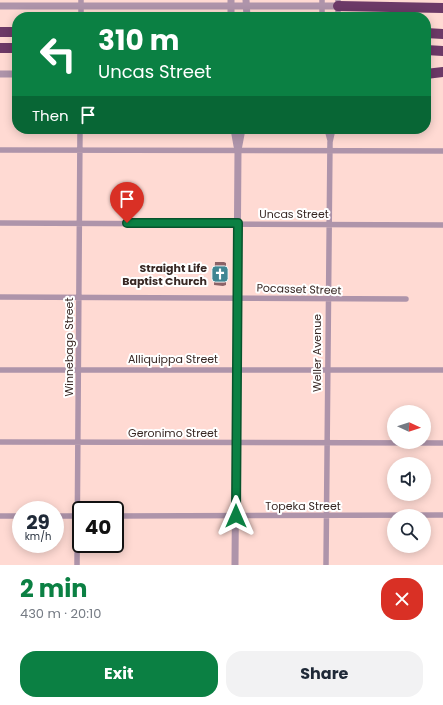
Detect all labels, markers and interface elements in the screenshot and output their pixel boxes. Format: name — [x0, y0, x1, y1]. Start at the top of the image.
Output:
text: 310 m — [98, 21, 179, 60]
icon: left — [32, 28, 84, 80]
text: Uncas Street — [98, 59, 212, 84]
icon: arrive — [77, 104, 99, 126]
text: Then — [32, 105, 69, 126]
pin — [110, 182, 144, 223]
icon: arrive — [116, 188, 138, 210]
street label: Uncas Street — [259, 206, 329, 222]
place label: Straight Life Baptist Church — [122, 260, 207, 289]
church icon: Straight Life Baptist Church — [210, 264, 230, 284]
street label: Pocasset Street — [256, 280, 342, 298]
street label: Winnebago Street — [61, 298, 77, 396]
street label: Weller Avenue — [309, 314, 325, 392]
street label: Alliquippa Street — [128, 351, 218, 367]
north arrow — [387, 405, 431, 449]
map controls — [387, 405, 431, 553]
street label: Geronimo Street — [128, 425, 218, 441]
button: sound — [387, 457, 431, 501]
position arrow — [215, 495, 257, 537]
street label: Topeka Street — [265, 498, 341, 514]
speed limit sign: 40 — [72, 501, 124, 553]
text: 29 — [26, 508, 50, 536]
button: search — [387, 509, 431, 553]
text: km/h — [25, 529, 51, 544]
text: 2 min — [20, 572, 87, 605]
button: close — [381, 578, 423, 620]
text: 430 m · 20:10 — [20, 604, 101, 623]
button: Exit — [20, 651, 218, 697]
button: Share — [226, 651, 423, 697]

